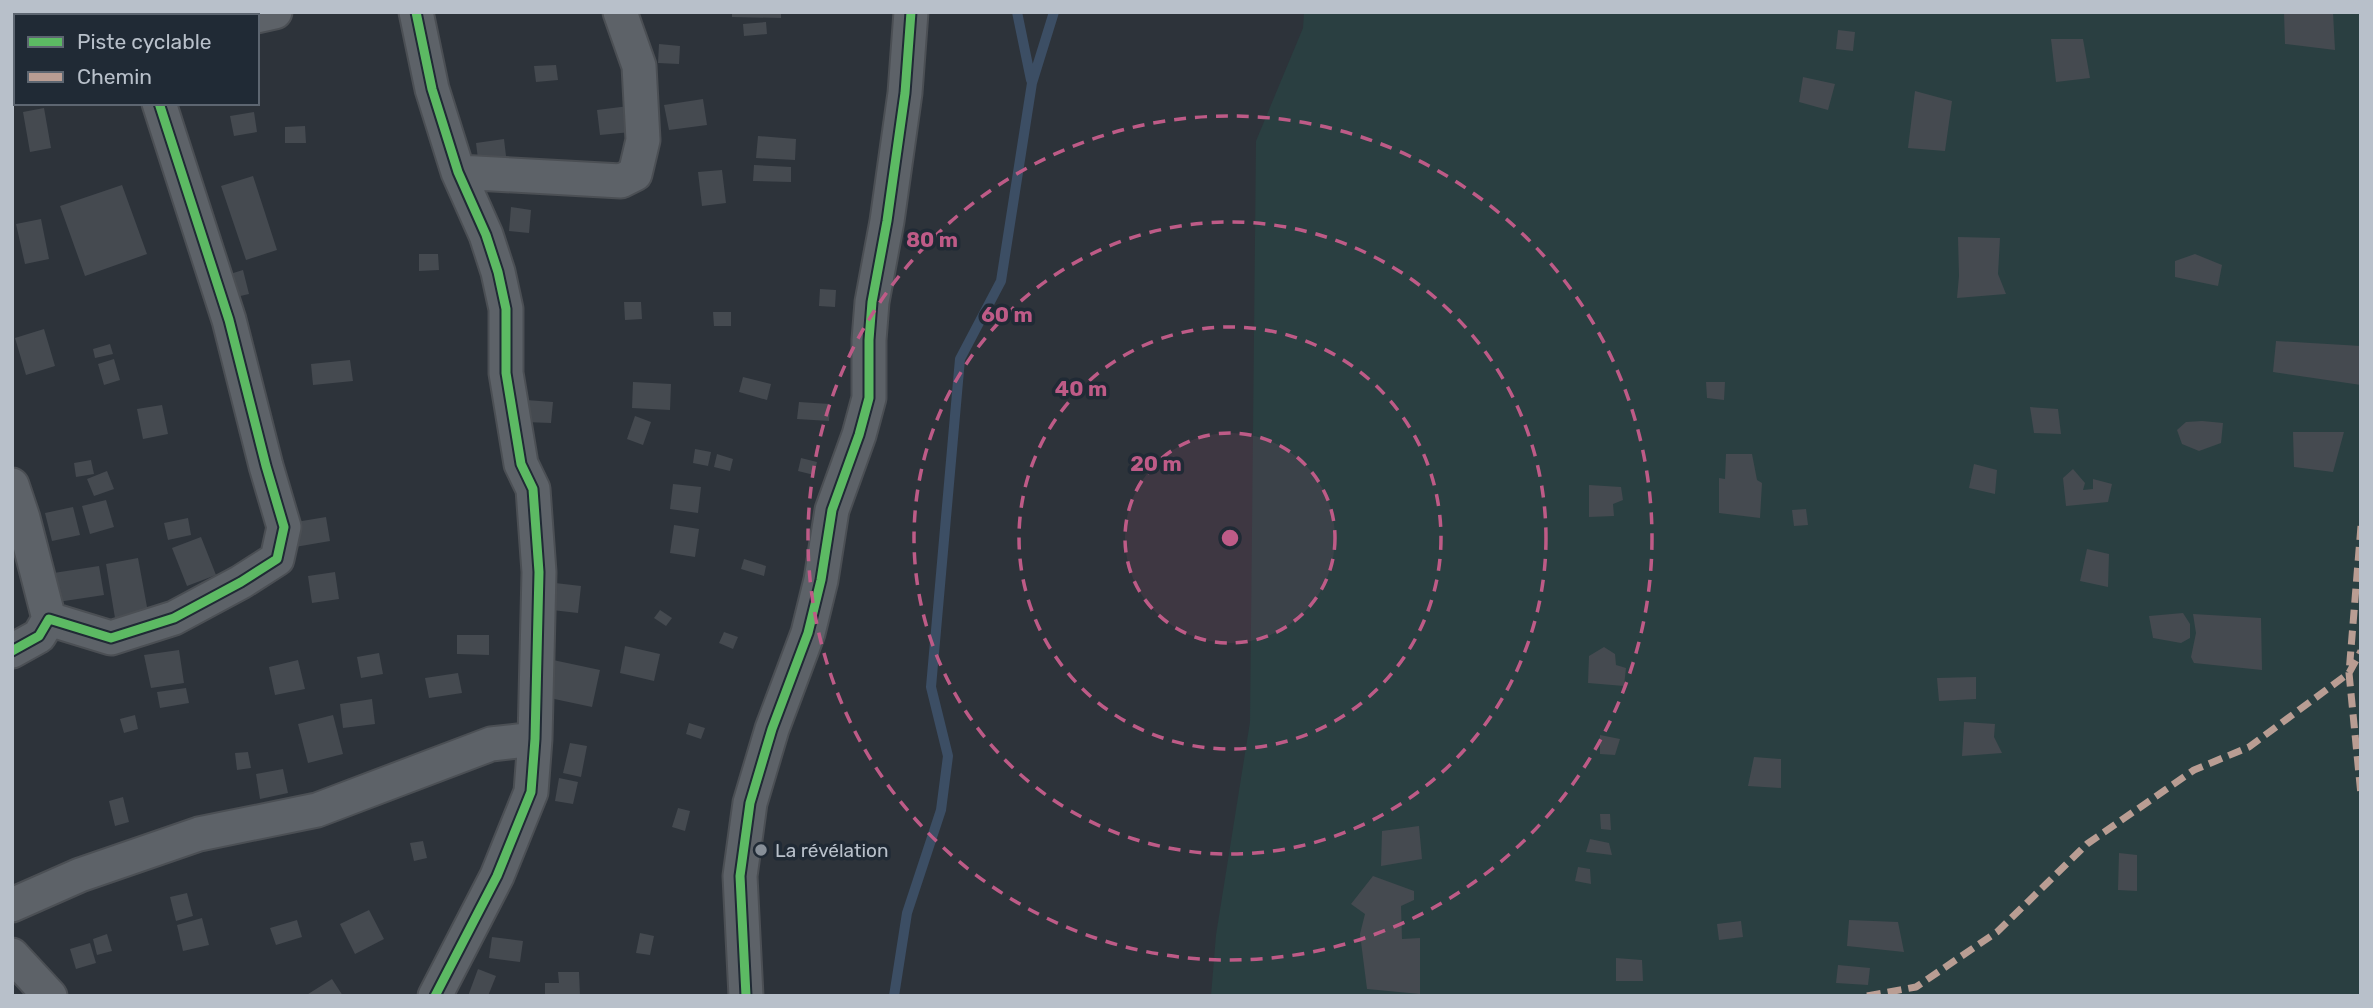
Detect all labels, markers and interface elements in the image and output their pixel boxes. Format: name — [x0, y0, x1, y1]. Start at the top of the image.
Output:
legend — [14, 14, 259, 105]
text: Piste cyclable — [77, 29, 212, 54]
text: Chemin — [77, 64, 152, 89]
text: 80 m — [906, 227, 958, 252]
text: 60 m — [981, 302, 1033, 327]
text: 40 m — [1055, 376, 1107, 401]
text: 20 m — [1130, 451, 1182, 476]
centre of rings — [1218, 526, 1242, 550]
place label: La révélation — [775, 839, 888, 862]
marker: La révélation — [753, 842, 769, 858]

